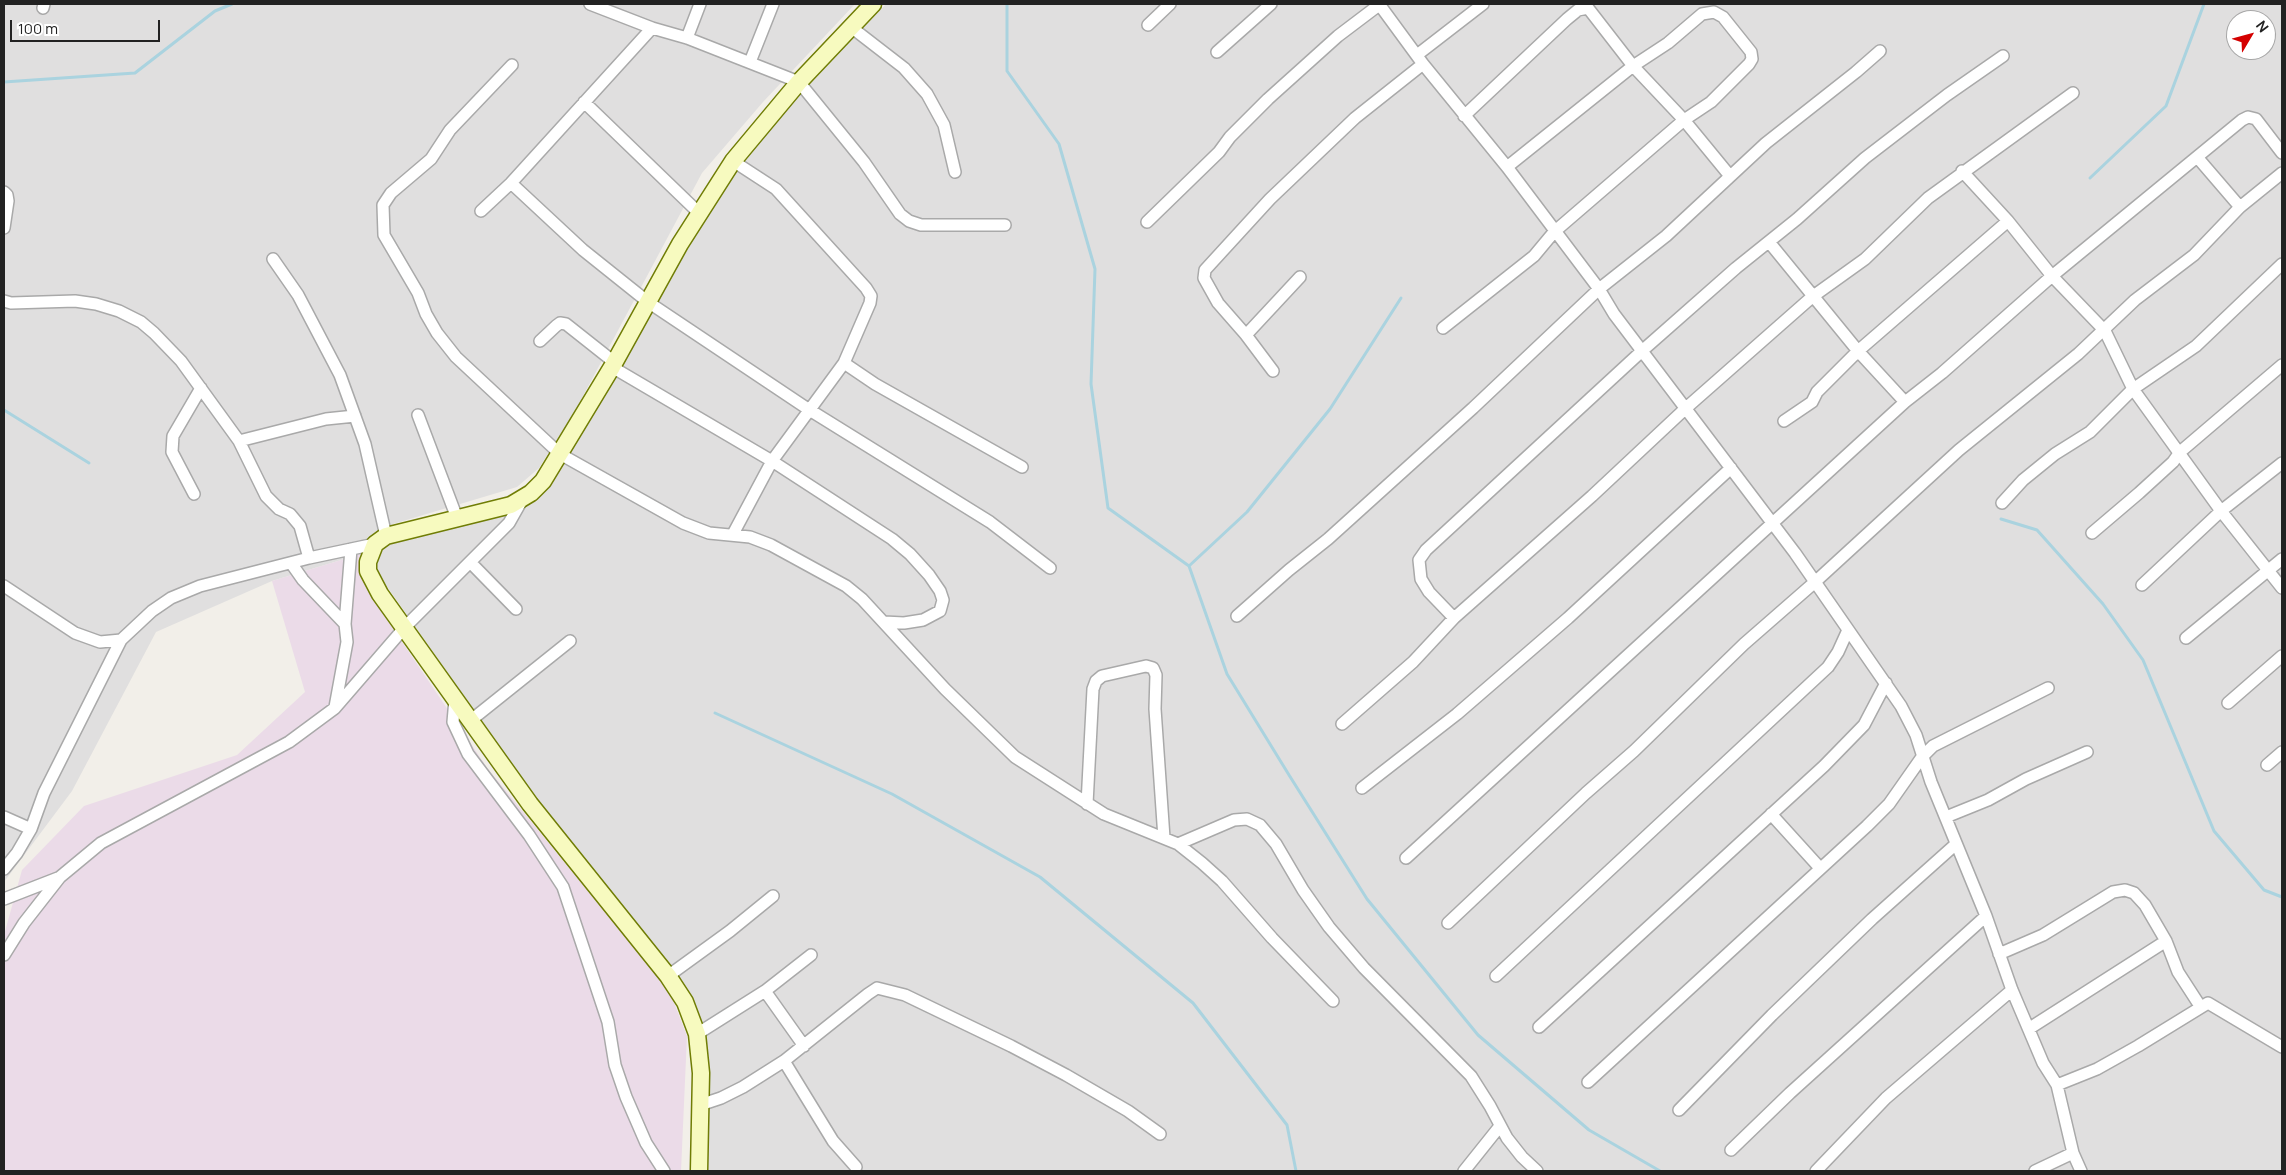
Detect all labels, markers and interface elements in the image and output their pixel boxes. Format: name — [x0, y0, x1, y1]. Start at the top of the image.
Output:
scale bar — [12, 10, 162, 42]
north arrow — [2226, 10, 2276, 60]
text: N — [2252, 17, 2273, 36]
text: 100 m — [18, 18, 58, 39]

